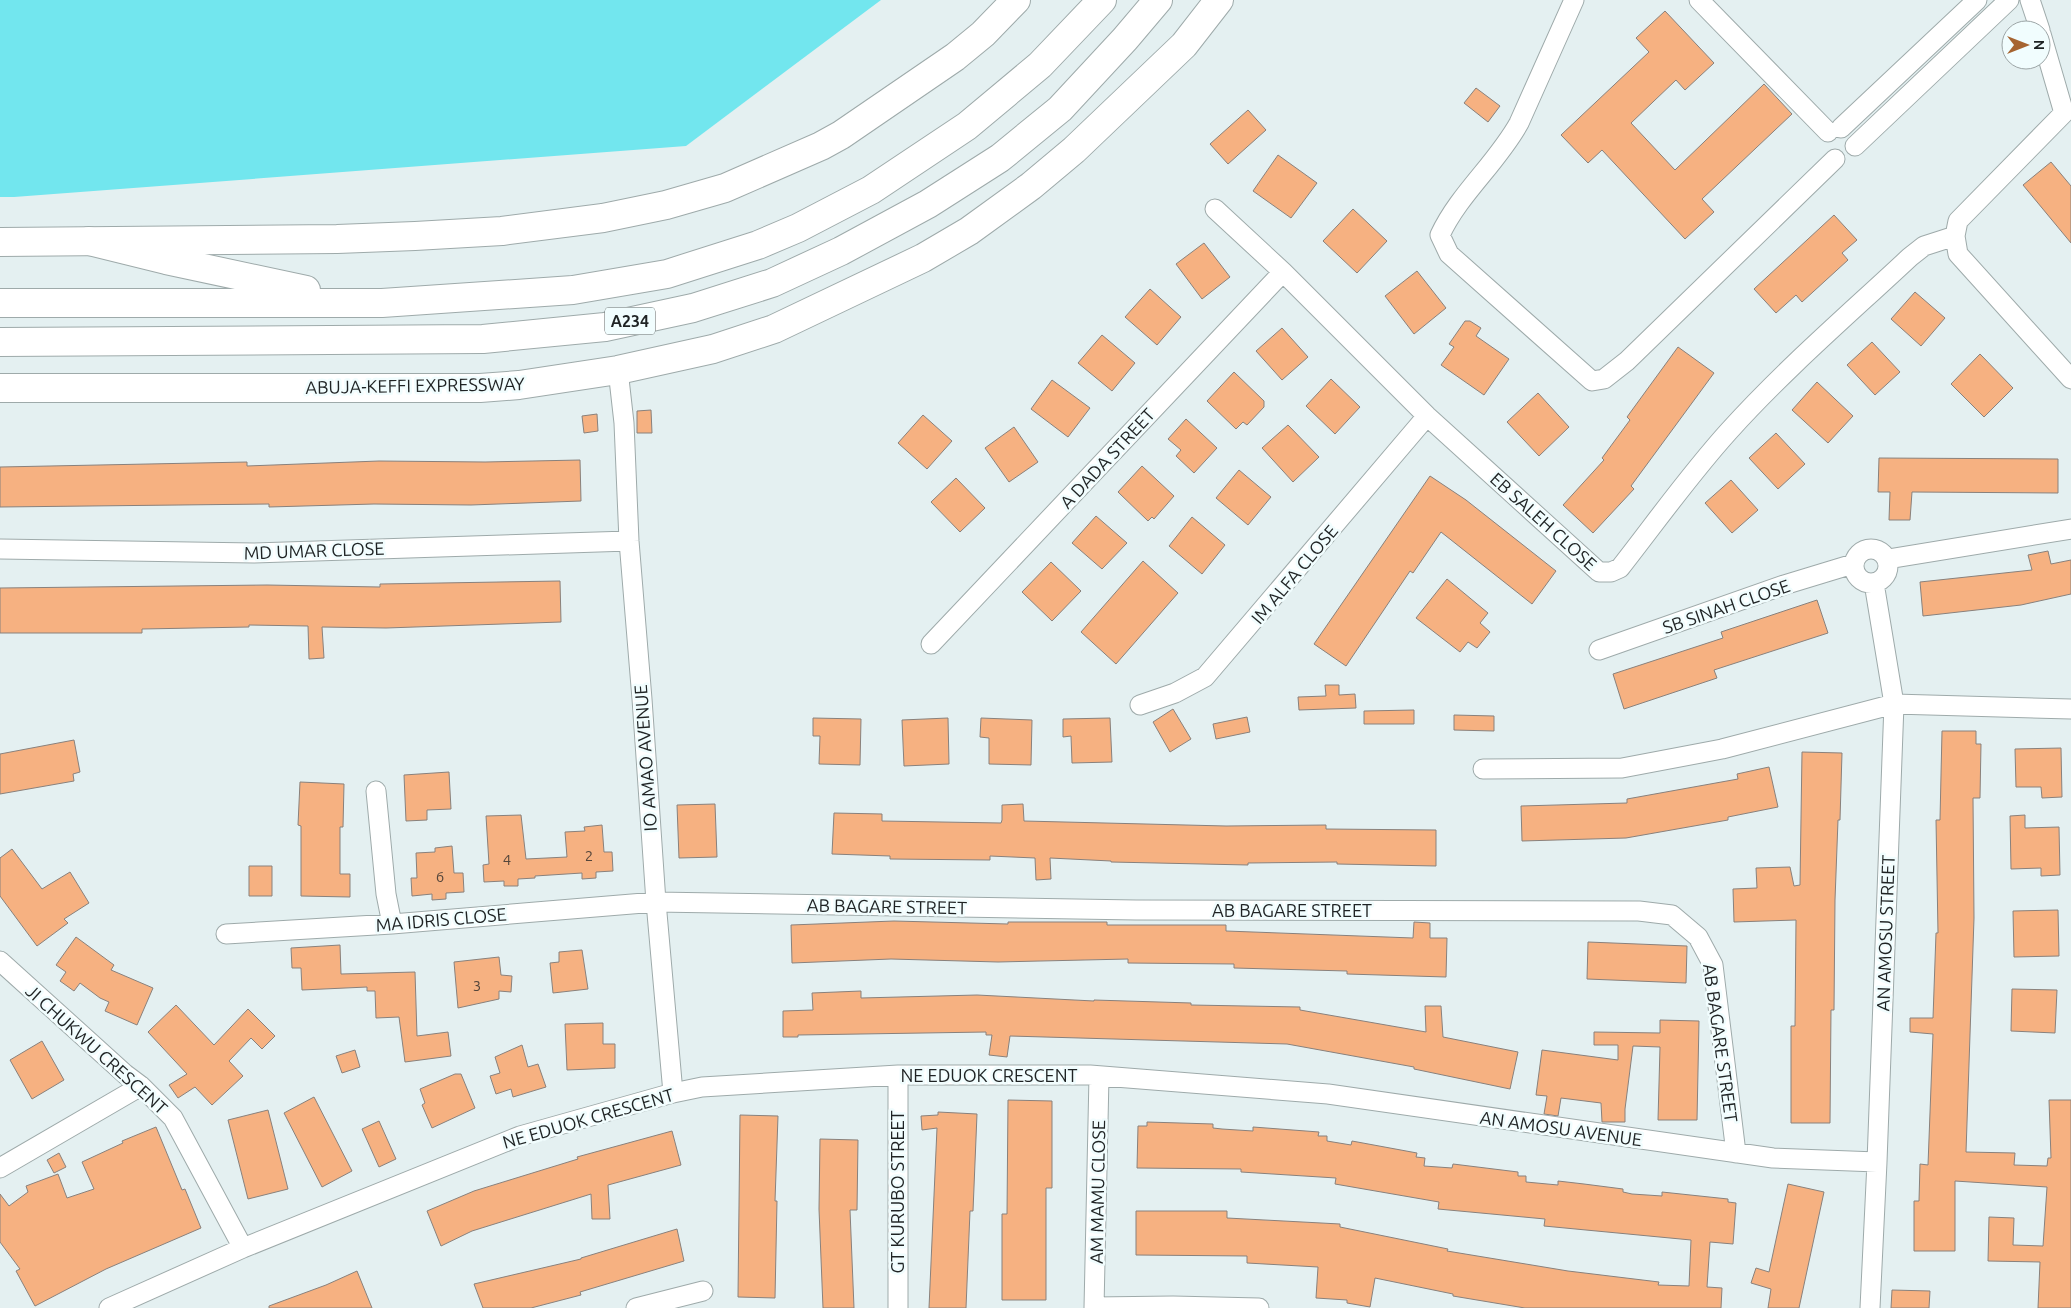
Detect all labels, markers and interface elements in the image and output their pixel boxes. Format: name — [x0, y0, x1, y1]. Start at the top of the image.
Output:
north arrow — [2001, 20, 2051, 70]
text: N — [2031, 40, 2047, 50]
road number: A234 — [605, 308, 655, 334]
street label: ABUJA-KEFFI EXPRESSWAY — [305, 373, 525, 397]
street label: A DADA STREET — [1056, 404, 1158, 512]
street label: EB SALEH CLOSE — [1487, 468, 1601, 574]
street label: IM ALFA CLOSE — [1247, 520, 1341, 628]
street label: MD UMAR CLOSE — [243, 538, 385, 562]
street label: SB SINAH CLOSE — [1660, 575, 1792, 637]
street label: IO AMAO AVENUE — [630, 684, 660, 832]
house number: 2 — [585, 847, 593, 864]
house number: 4 — [503, 851, 511, 868]
street label: AN AMOSU STREET — [1872, 854, 1898, 1012]
house number: 6 — [436, 868, 444, 885]
street label: AB BAGARE STREET — [807, 895, 967, 917]
street label: AB BAGARE STREET — [1212, 900, 1372, 920]
street label: MA IDRIS CLOSE — [375, 903, 507, 935]
street label: AB BAGARE STREET — [1700, 962, 1742, 1124]
house number: 3 — [473, 977, 481, 994]
street label: JI CHUKWU CRESCENT — [22, 980, 172, 1118]
street label: NE EDUOK CRESCENT — [900, 1065, 1078, 1085]
street label: NE EDUOK CRESCENT — [500, 1084, 676, 1152]
street label: AN AMOSU AVENUE — [1479, 1107, 1643, 1149]
street label: GT KURUBO STREET — [887, 1110, 907, 1274]
street label: AM MAMU CLOSE — [1086, 1120, 1108, 1264]

